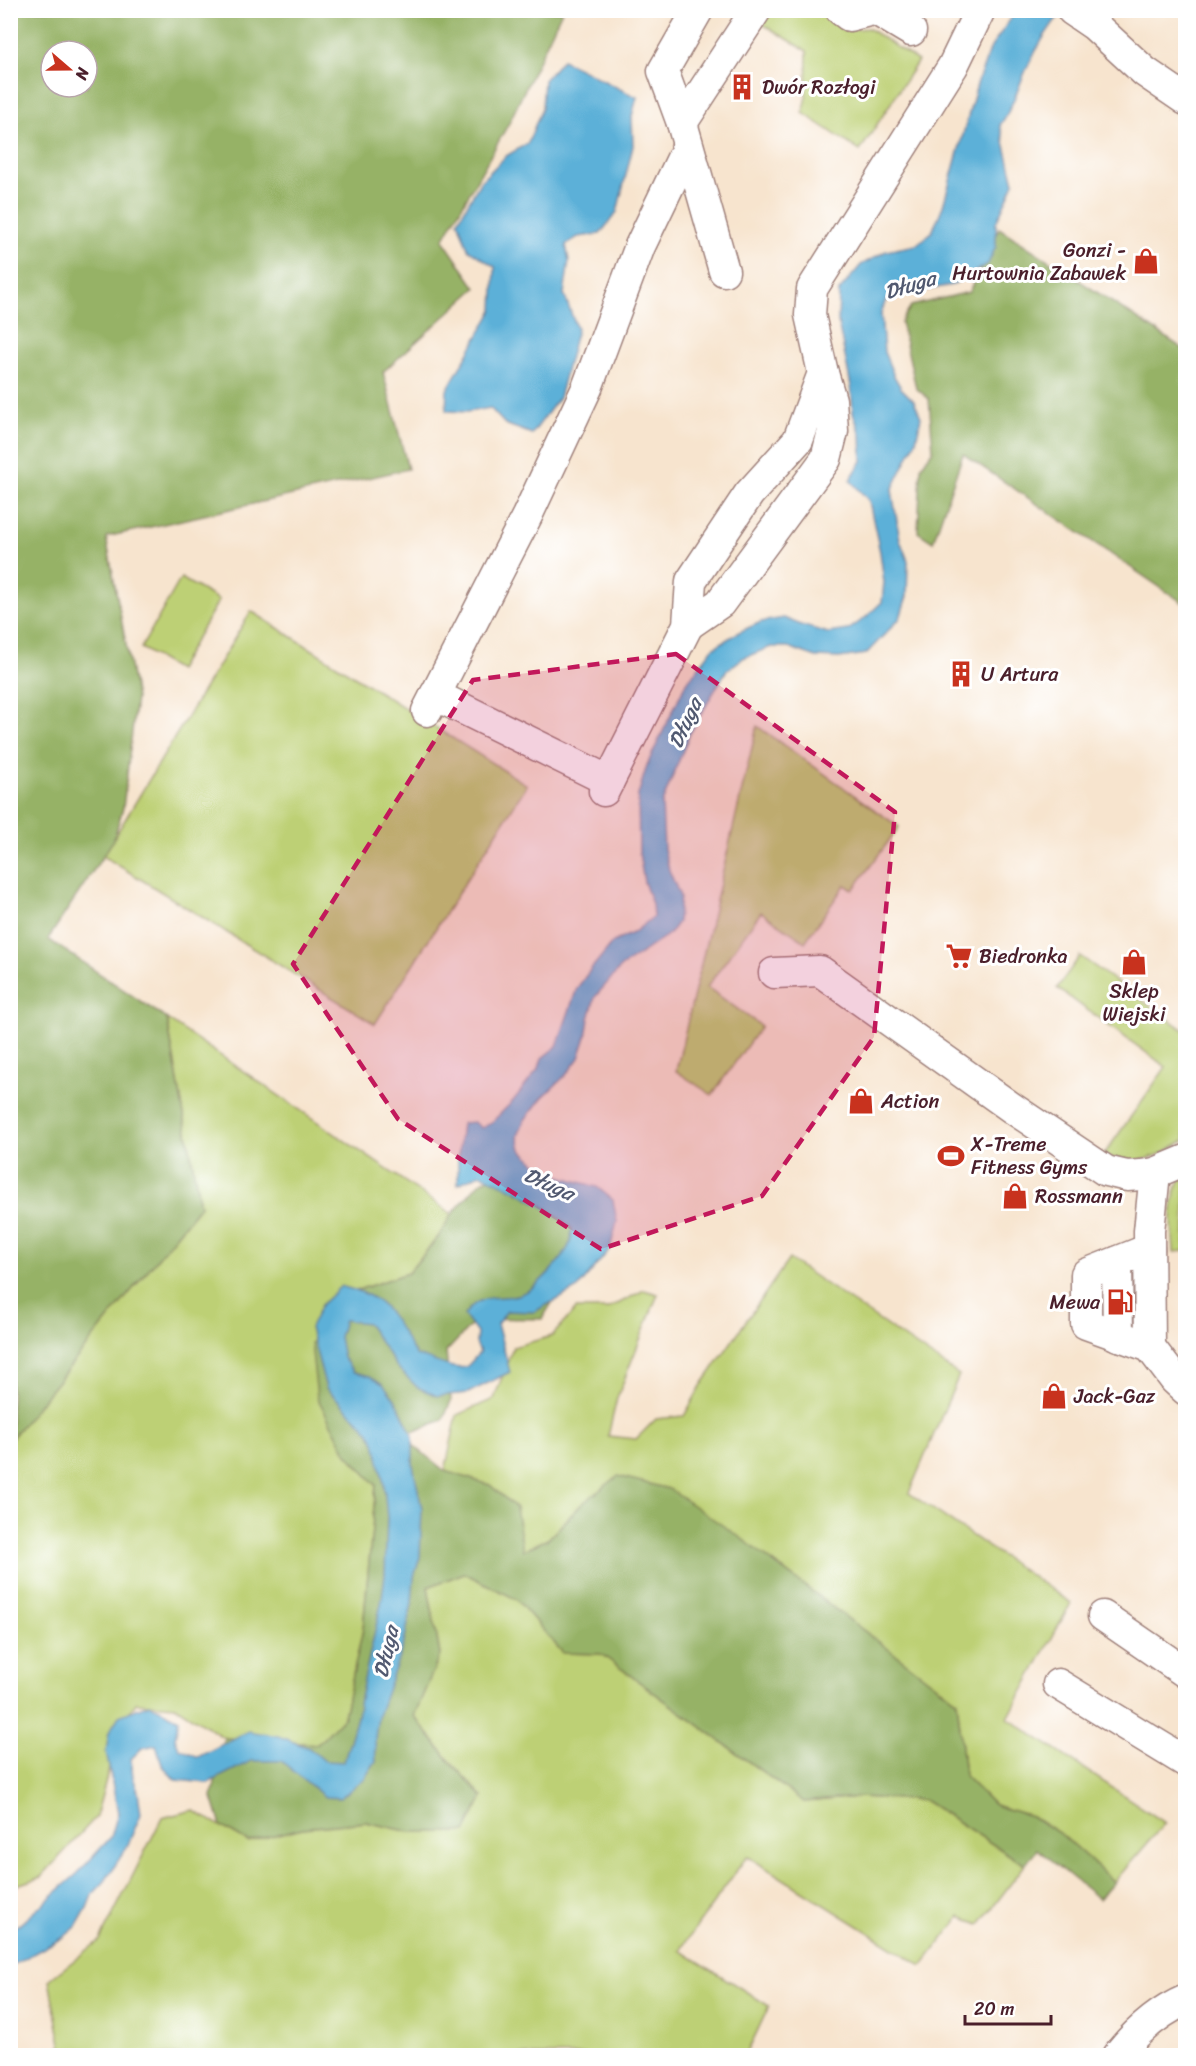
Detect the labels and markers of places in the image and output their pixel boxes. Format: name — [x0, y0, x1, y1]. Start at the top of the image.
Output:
place label: Dwór Rozłogi — [762, 70, 876, 105]
building icon: Dwór Rozłogi — [727, 72, 757, 102]
place label: Gonzi - Hurtownia Zabawek — [952, 233, 1126, 291]
shop icon: Gonzi - Hurtownia Zabawek — [1131, 246, 1161, 276]
place label: U Artura — [981, 657, 1059, 692]
building icon: U Artura — [946, 659, 976, 689]
place label: Biedronka — [979, 939, 1068, 974]
supermarket icon: Biedronka — [944, 941, 974, 971]
shop icon: Sklep Wiejski — [1119, 947, 1149, 977]
place label: Sklep Wiejski — [1102, 974, 1166, 1032]
place label: Action — [880, 1084, 940, 1119]
shop icon: Action — [846, 1086, 876, 1116]
place label: X-Treme Fitness Gyms — [970, 1127, 1088, 1185]
sports icon: X-Treme Fitness Gyms — [936, 1141, 966, 1171]
place label: Rossmann — [1035, 1179, 1123, 1214]
shop icon: Rossmann — [1000, 1181, 1030, 1211]
place label: Mewa — [1050, 1285, 1101, 1320]
fuel station icon: Mewa — [1105, 1287, 1135, 1317]
place label: Jack-Gaz — [1073, 1379, 1156, 1414]
shop icon: Jack-Gaz — [1039, 1381, 1069, 1411]

